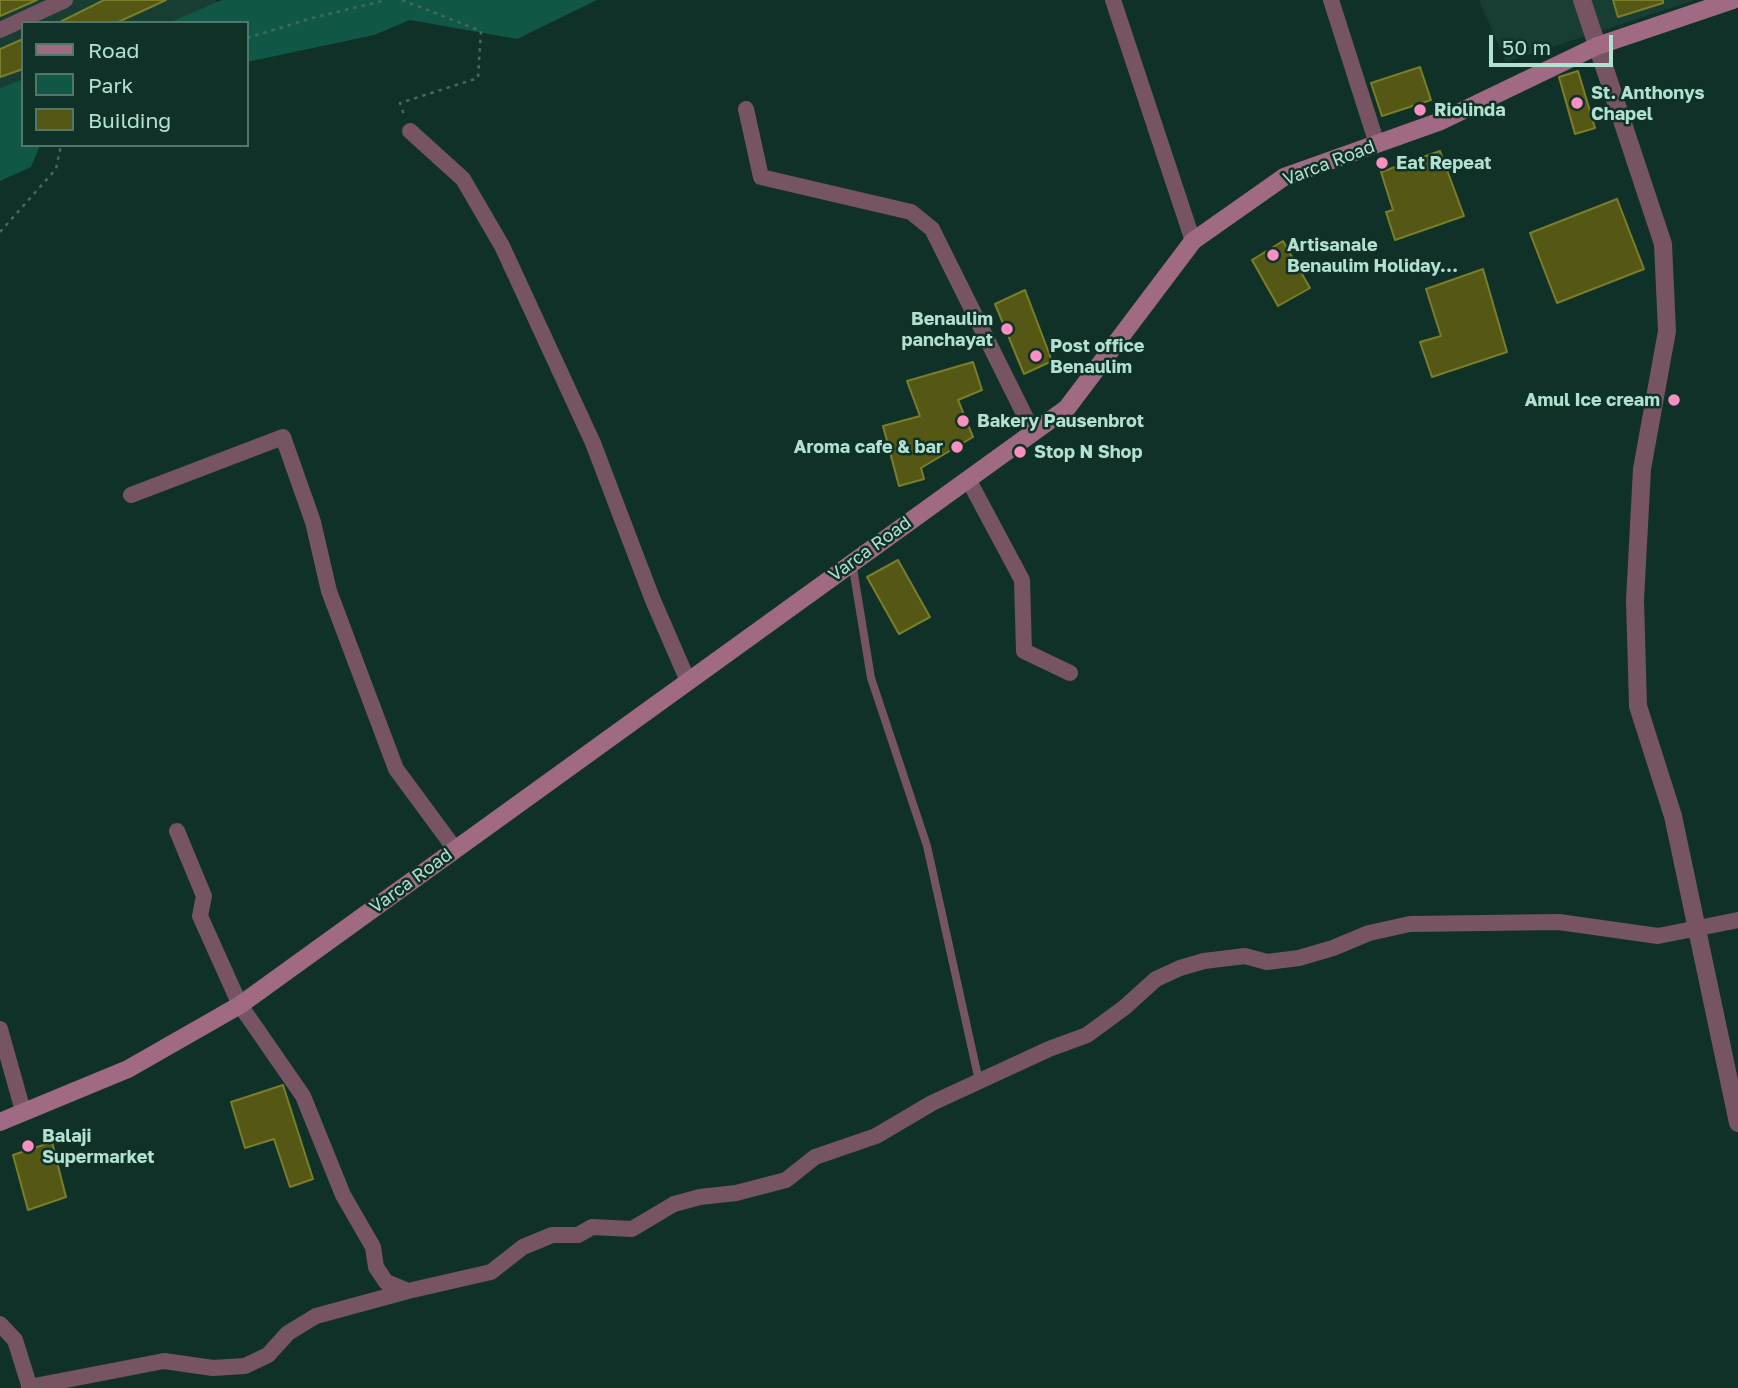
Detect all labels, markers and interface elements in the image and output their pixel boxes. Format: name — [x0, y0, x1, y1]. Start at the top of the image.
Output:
legend — [21, 21, 248, 147]
scale bar — [1493, 21, 1617, 65]
text: 50 m — [1502, 34, 1551, 60]
text: Road — [88, 37, 139, 63]
text: Park — [88, 72, 133, 98]
place label: St. Anthonys Chapel — [1591, 82, 1705, 124]
marker: St. Anthonys Chapel — [1569, 95, 1585, 111]
place label: Riolinda — [1434, 99, 1506, 121]
marker: Riolinda — [1412, 102, 1428, 118]
text: Building — [88, 107, 171, 133]
street label: Varca Road — [1280, 136, 1378, 190]
place label: Eat Repeat — [1396, 152, 1492, 174]
marker: Eat Repeat — [1374, 155, 1390, 171]
place label: Artisanale Benaulim Holiday… — [1287, 234, 1458, 276]
marker: Artisanale Benaulim Holiday… — [1265, 247, 1281, 263]
place label: Benaulim panchayat — [901, 308, 993, 350]
marker: Benaulim panchayat — [999, 321, 1015, 337]
place label: Post office Benaulim — [1050, 335, 1144, 378]
marker: Post office Benaulim — [1028, 348, 1044, 364]
place label: Amul Ice cream — [1525, 389, 1660, 411]
marker: Amul Ice cream — [1666, 392, 1682, 408]
place label: Bakery Pausenbrot — [977, 410, 1144, 432]
marker: Bakery Pausenbrot — [955, 413, 971, 429]
place label: Aroma cafe & bar — [794, 436, 943, 458]
marker: Aroma cafe & bar — [949, 439, 965, 455]
place label: Stop N Shop — [1034, 441, 1142, 463]
marker: Stop N Shop — [1012, 444, 1028, 460]
street label: Varca Road — [825, 512, 915, 586]
street label: Varca Road — [366, 844, 456, 918]
place label: Balaji Supermarket — [42, 1125, 154, 1168]
marker: Balaji Supermarket — [20, 1138, 36, 1154]

